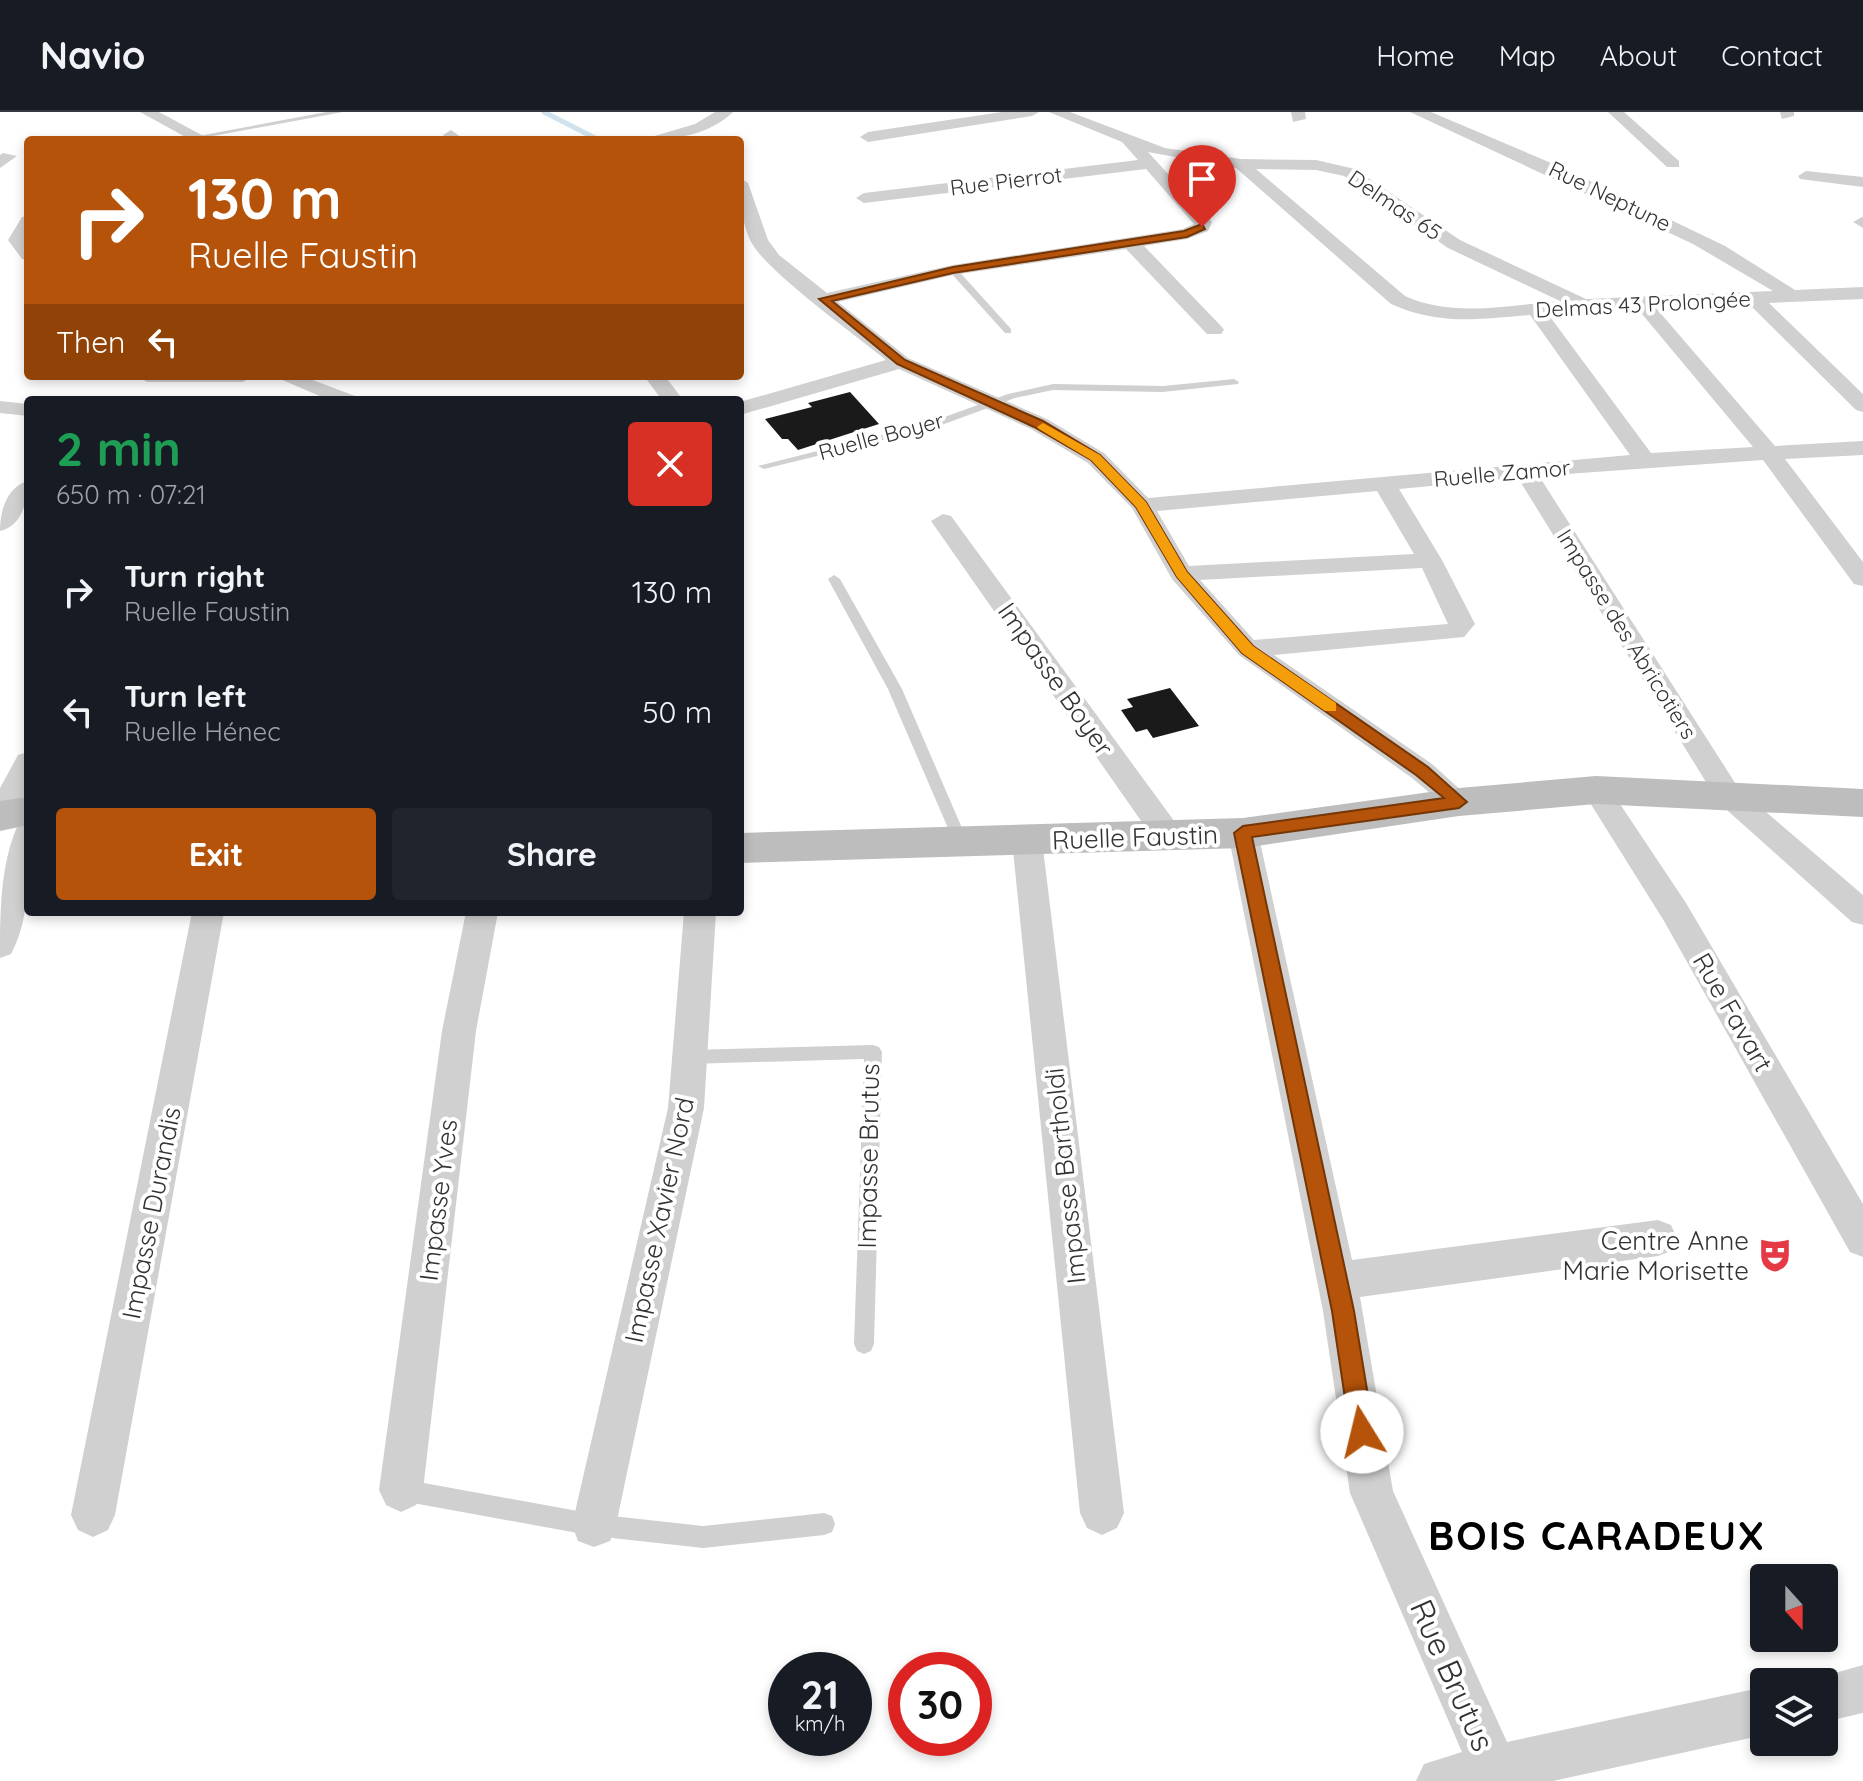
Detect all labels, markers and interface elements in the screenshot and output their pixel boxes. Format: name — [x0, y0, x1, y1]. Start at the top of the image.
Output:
text: Navio — [40, 31, 145, 79]
text: Home — [1376, 38, 1455, 73]
text: Map — [1499, 38, 1556, 73]
text: About — [1600, 38, 1677, 73]
text: Contact — [1721, 38, 1823, 73]
pin — [1168, 145, 1236, 227]
street label: Rue Neptune — [1544, 154, 1676, 238]
icon: arrive — [1180, 157, 1224, 201]
street label: Rue Pierrot — [948, 160, 1064, 202]
text: 130 m — [188, 163, 342, 233]
street label: Delmas 65 — [1343, 163, 1447, 247]
icon: right — [56, 168, 160, 272]
text: Ruelle Faustin — [188, 232, 418, 277]
street label: Delmas 43 Prolongée — [1535, 284, 1751, 324]
icon: left — [141, 320, 185, 364]
text: Then — [56, 323, 125, 361]
street label: Ruelle Boyer — [815, 406, 947, 466]
text: 2 min — [56, 418, 181, 478]
button: close — [628, 422, 712, 506]
street label: Ruelle Zamor — [1432, 453, 1572, 493]
text: 650 m · 07:21 — [56, 478, 206, 511]
street label: Impasse des Abricotiers — [1551, 524, 1703, 744]
text: Turn right — [124, 557, 265, 595]
icon: right — [56, 570, 100, 614]
text: 130 m — [632, 573, 712, 611]
text: Ruelle Faustin — [124, 595, 290, 628]
street label: Impasse Boyer — [991, 596, 1121, 762]
text: Turn left — [124, 677, 247, 715]
icon: left — [56, 690, 100, 734]
text: 50 m — [642, 693, 712, 731]
text: Ruelle Hénec — [124, 715, 281, 748]
button: Exit — [56, 808, 376, 900]
button: Share — [392, 808, 712, 900]
street label: Ruelle Faustin — [1051, 818, 1219, 856]
street label: Rue Favart — [1686, 947, 1780, 1077]
street label: Impasse Brutus — [850, 1063, 886, 1249]
street label: Impasse Bartholdi — [1037, 1066, 1093, 1286]
street label: Impasse Xavier Nord — [617, 1094, 701, 1346]
street label: Impasse Durandis — [114, 1104, 188, 1322]
street label: Impasse Yves — [412, 1117, 464, 1283]
place label: Centre Anne Marie Morisette — [1563, 1224, 1749, 1287]
theatre icon: Centre Anne Marie Morisette — [1756, 1236, 1794, 1274]
position arrow — [1320, 1390, 1404, 1474]
district label: BOIS CARADEUX — [1428, 1510, 1766, 1560]
north arrow — [1750, 1564, 1838, 1652]
map controls — [1750, 1564, 1838, 1756]
street label: Rue Brutus — [1402, 1593, 1504, 1757]
speed limit sign: 30 — [888, 1652, 992, 1756]
button: layers — [1750, 1668, 1838, 1756]
text: 21 — [801, 1669, 839, 1719]
text: km/h — [795, 1711, 845, 1736]

